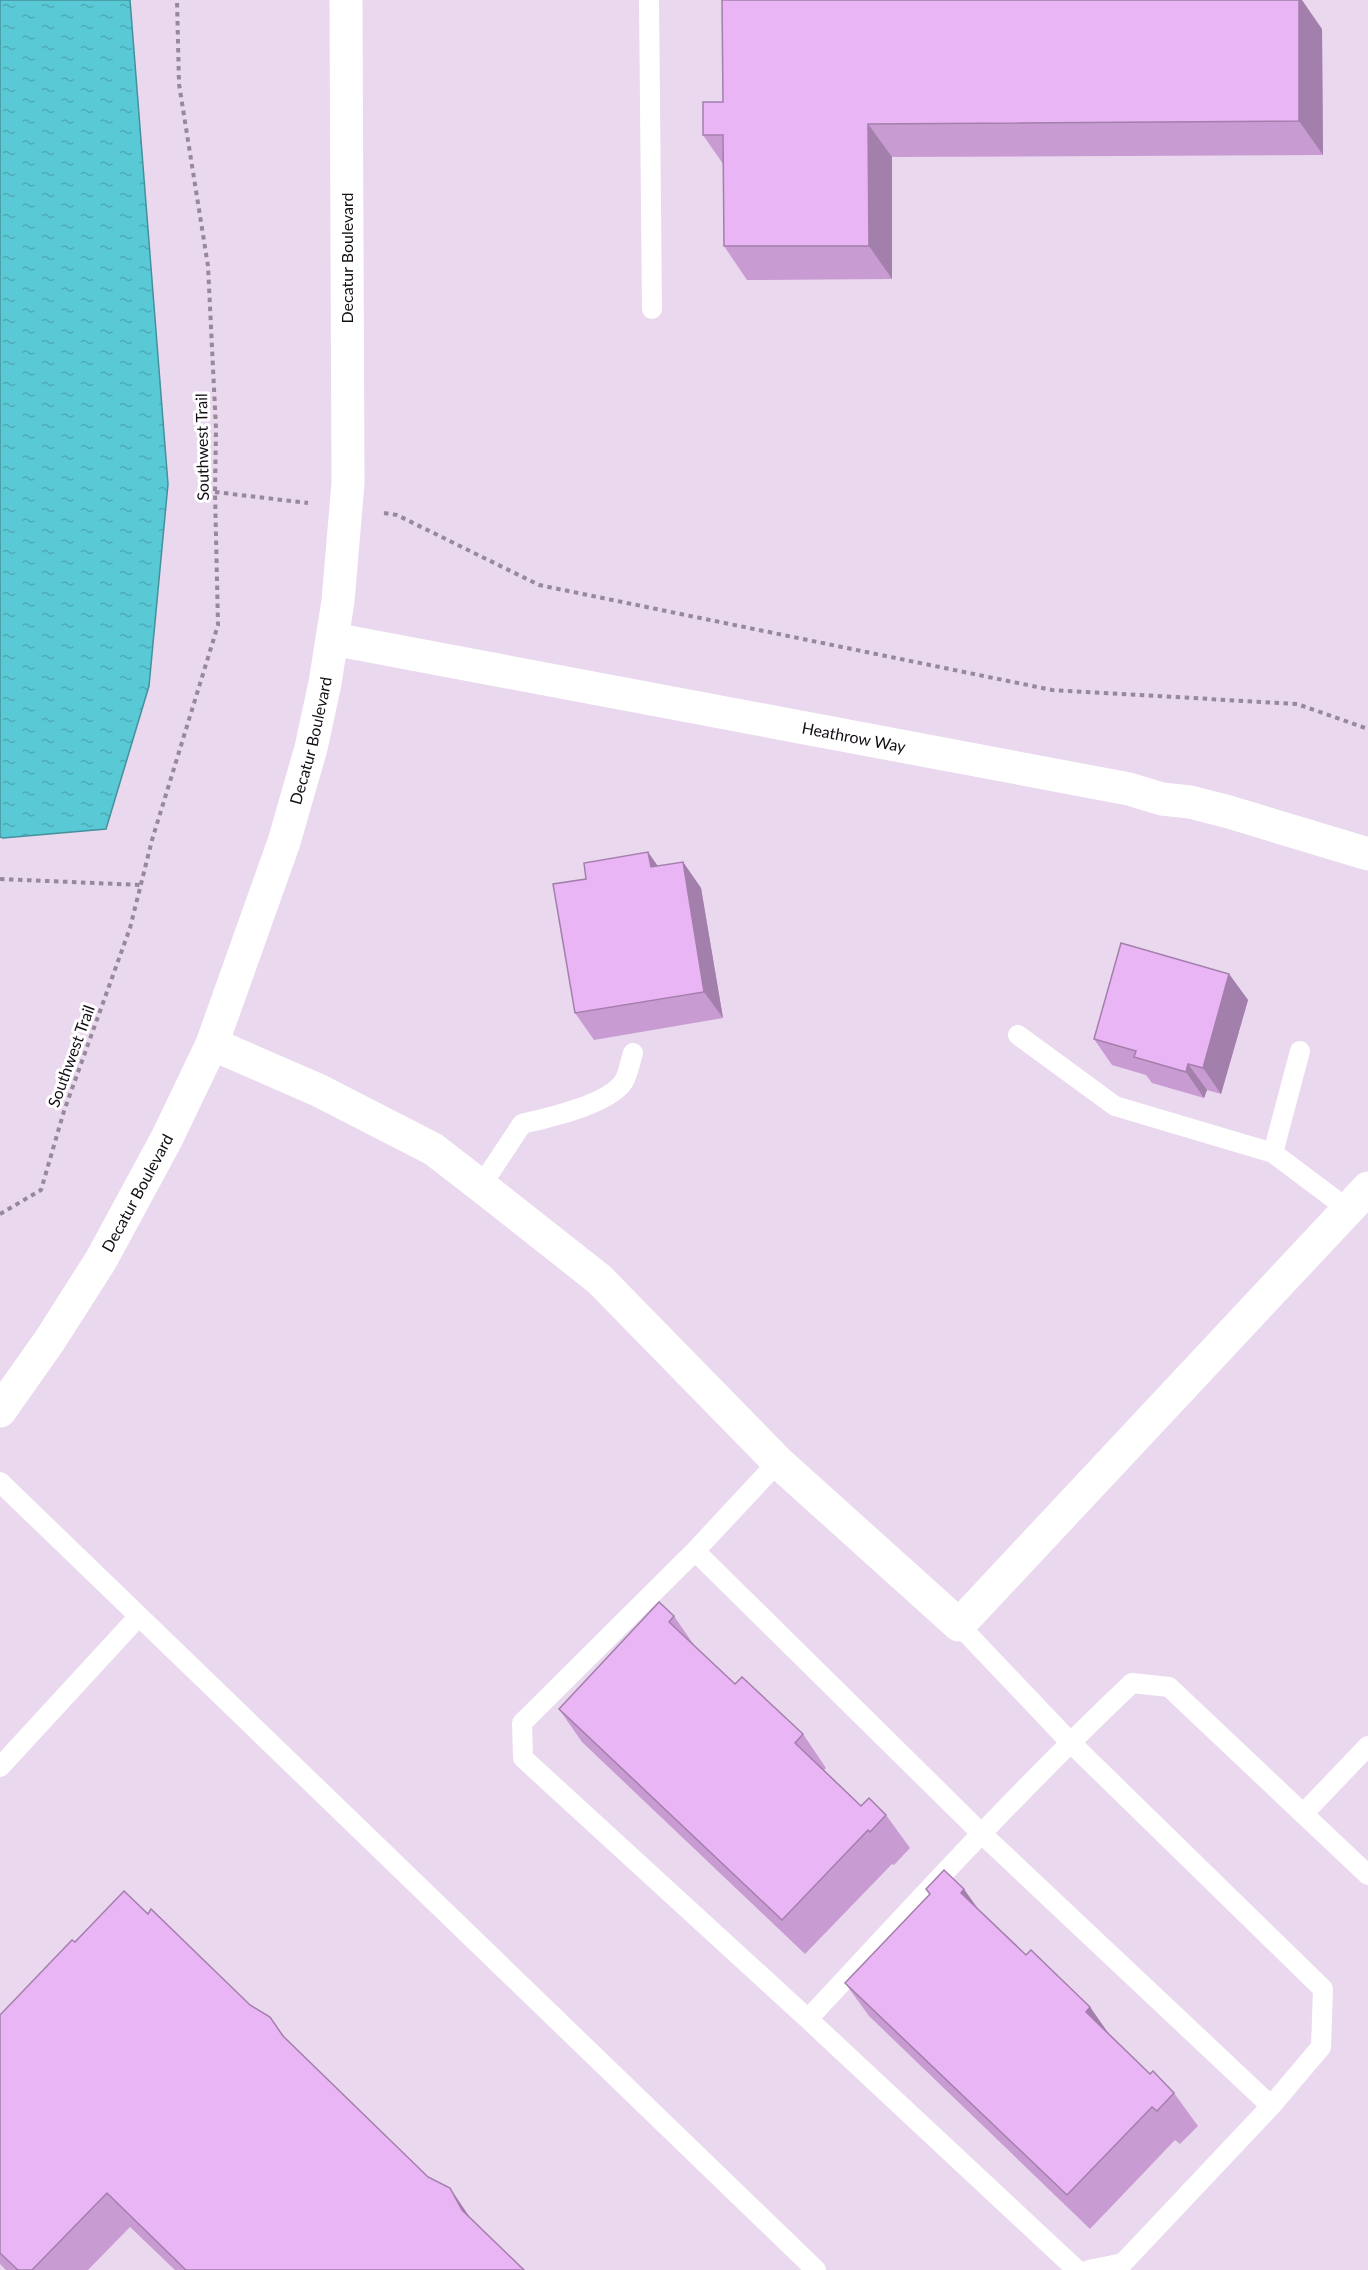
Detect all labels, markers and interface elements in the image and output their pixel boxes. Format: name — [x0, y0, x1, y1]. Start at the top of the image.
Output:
street label: Decatur Boulevard — [337, 193, 356, 324]
street label: Southwest Trail — [191, 393, 212, 501]
street label: Decatur Boulevard — [285, 675, 335, 807]
street label: Heathrow Way — [800, 718, 908, 756]
street label: Southwest Trail — [43, 1002, 98, 1110]
street label: Decatur Boulevard — [97, 1130, 176, 1255]

